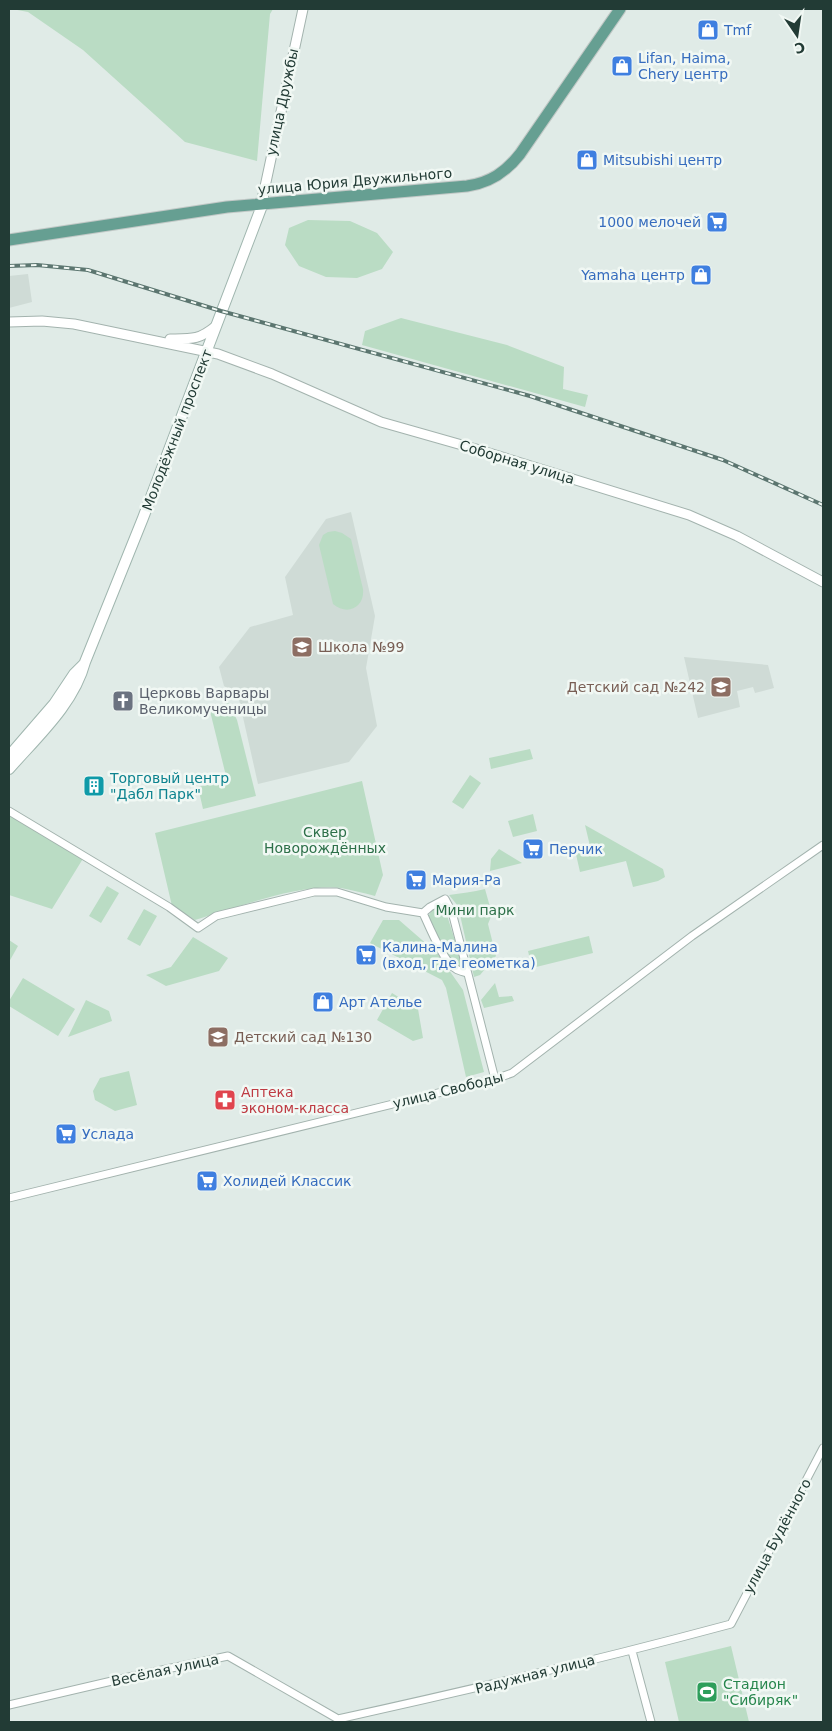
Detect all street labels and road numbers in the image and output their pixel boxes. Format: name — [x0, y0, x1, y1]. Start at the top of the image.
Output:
street label: улица Дружбы — [263, 47, 301, 157]
street label: улица Юрия Двужильного — [257, 165, 453, 197]
street label: Молодёжный проспект — [139, 347, 215, 513]
street label: Соборная улица — [458, 437, 576, 487]
street label: улица Свободы — [391, 1069, 505, 1111]
street label: улица Будённого — [740, 1476, 814, 1596]
street label: Весёлая улица — [110, 1651, 220, 1689]
street label: Радужная улица — [474, 1651, 596, 1697]

